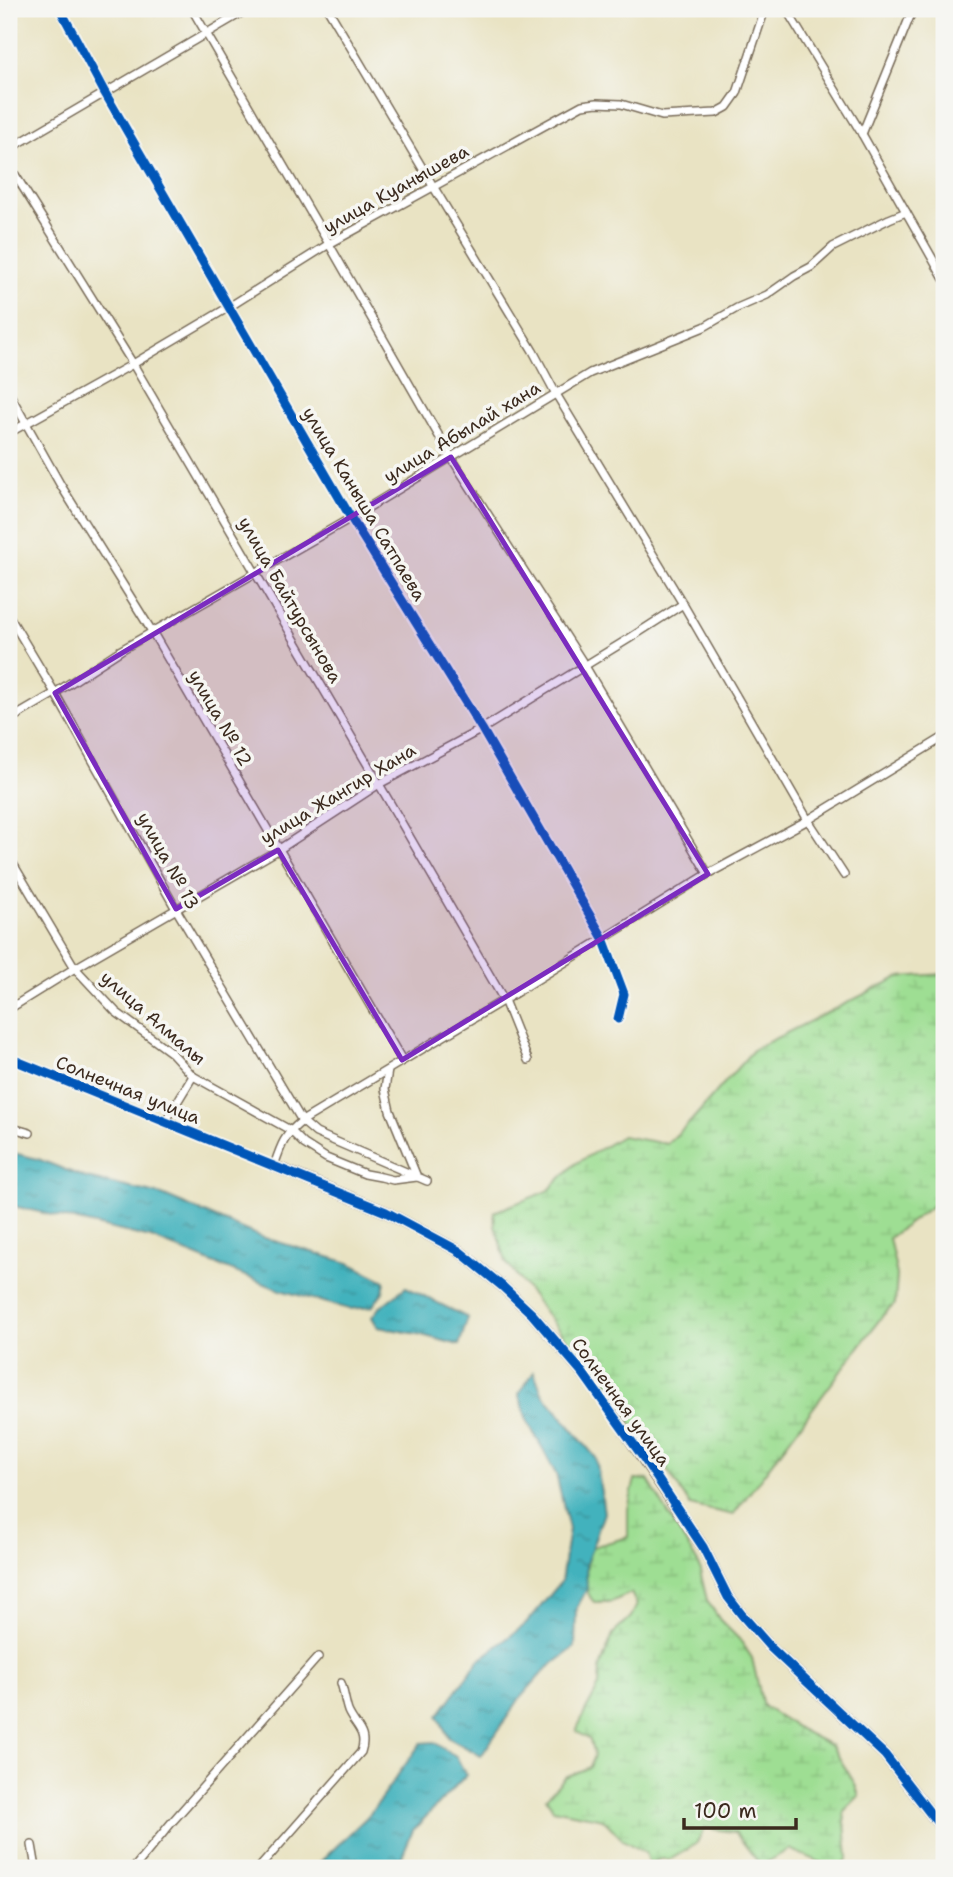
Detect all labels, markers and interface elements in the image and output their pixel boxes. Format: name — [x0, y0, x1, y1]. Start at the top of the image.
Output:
street label: улица Куанышева — [319, 139, 473, 239]
street label: улица Абылай хана — [379, 376, 545, 488]
street label: улица Каныша Сатпаева — [297, 403, 431, 605]
street label: улица Байтурсынова — [233, 513, 347, 687]
street label: улица № 12 — [183, 665, 257, 771]
street label: улица Жангир Хана — [256, 738, 420, 850]
street label: улица № 13 — [131, 808, 205, 914]
street label: улица Алмалы — [95, 966, 211, 1070]
street label: Солнечная улица — [52, 1050, 204, 1130]
street label: Солнечная улица — [566, 1333, 676, 1471]
scale bar — [684, 1786, 796, 1830]
text: 100 m — [694, 1797, 757, 1825]

